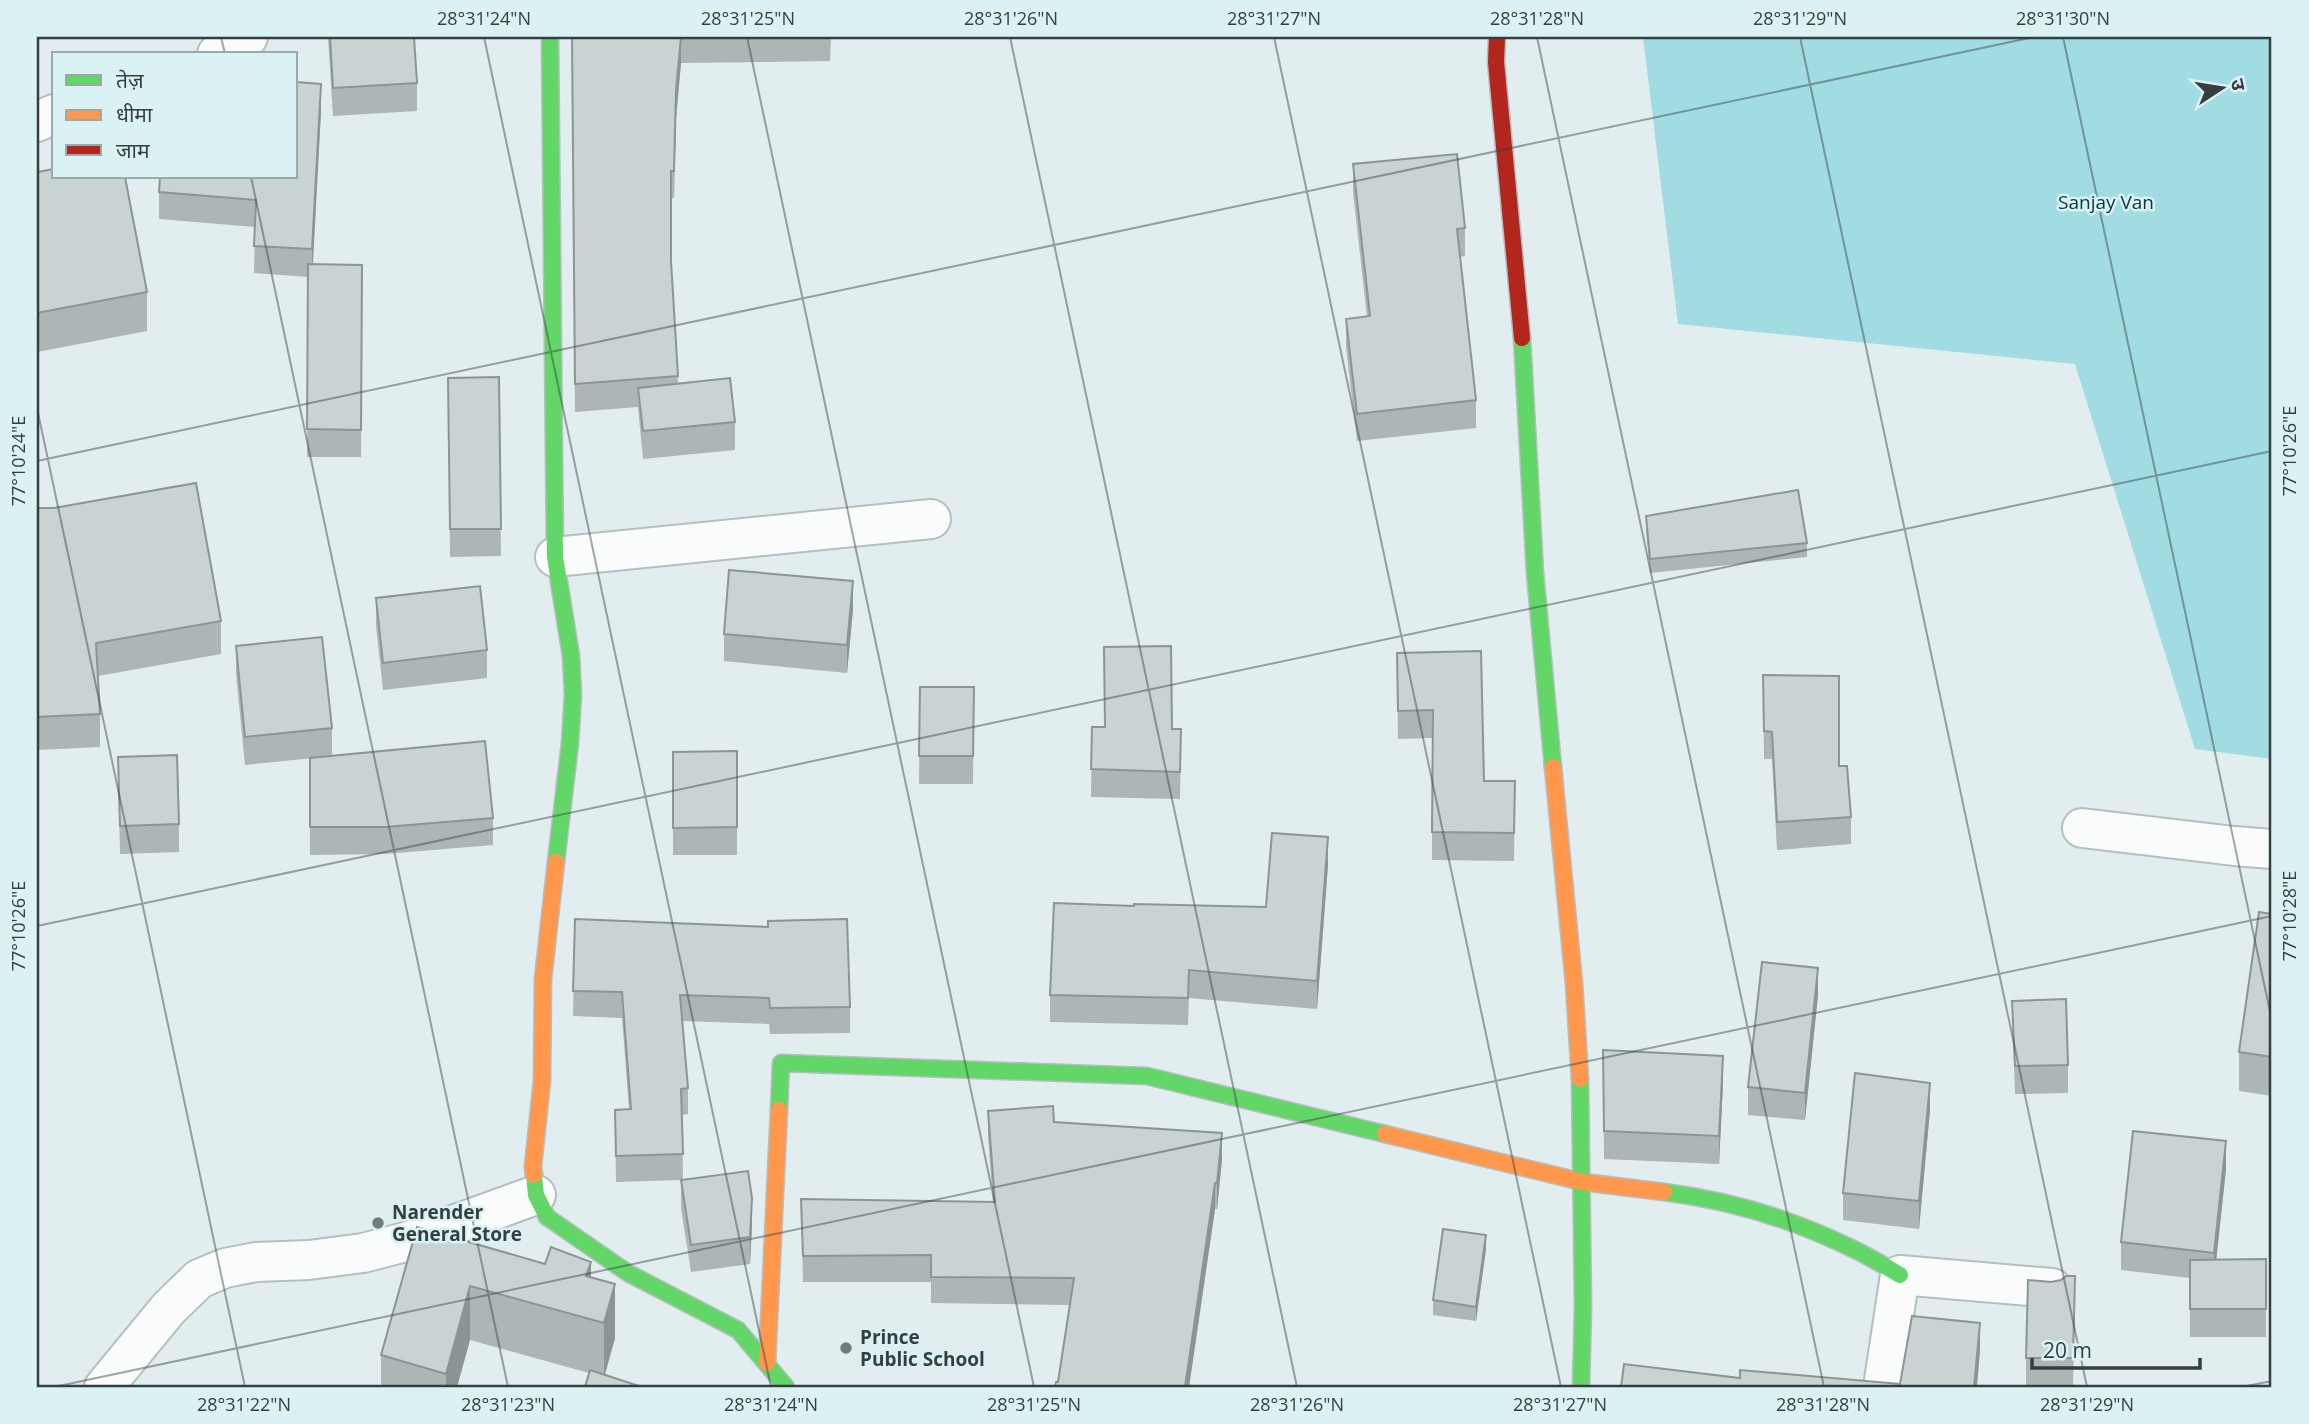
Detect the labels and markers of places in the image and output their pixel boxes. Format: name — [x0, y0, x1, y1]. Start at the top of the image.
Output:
place label: Narender General Store — [392, 1199, 522, 1247]
marker: Narender General Store — [370, 1215, 386, 1231]
place label: Prince Public School — [860, 1324, 985, 1372]
marker: Prince Public School — [838, 1340, 854, 1356]

